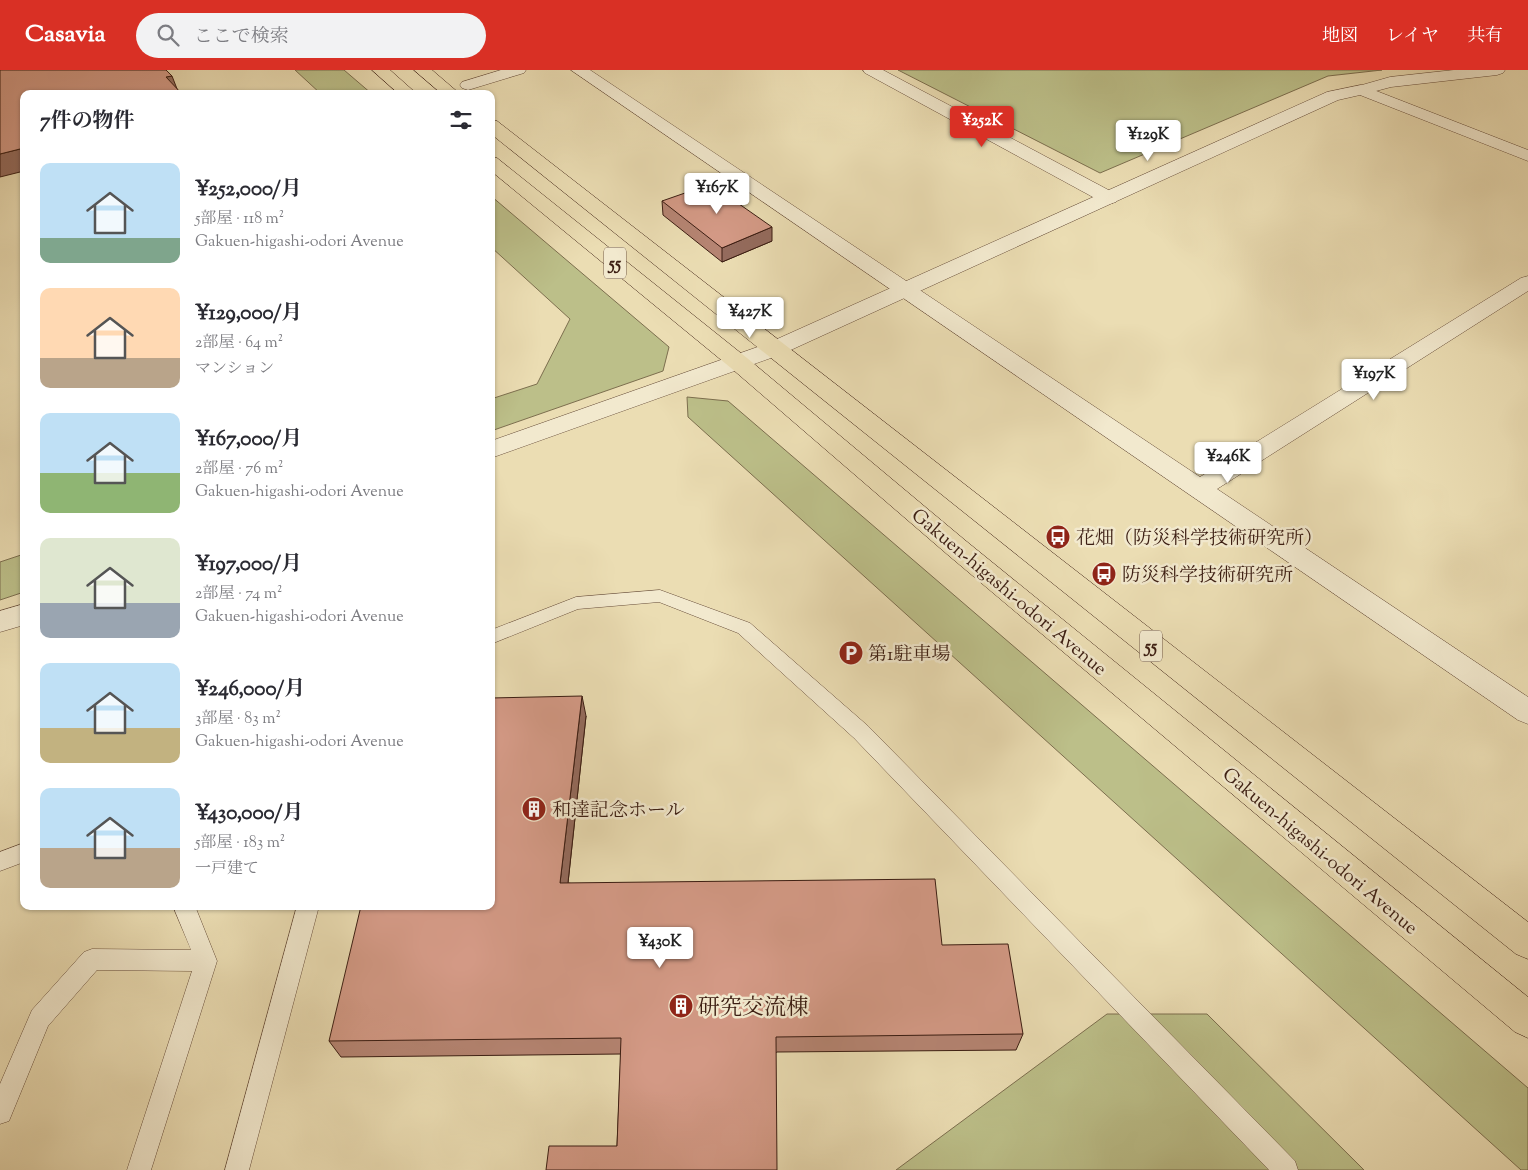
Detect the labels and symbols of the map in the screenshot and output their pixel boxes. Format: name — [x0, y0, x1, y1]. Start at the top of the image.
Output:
pin: ¥252K — [947, 106, 1017, 148]
pin: ¥129K — [1113, 119, 1183, 162]
pin: ¥167K — [682, 172, 752, 215]
road number: 55 — [604, 248, 626, 278]
pin: ¥427K — [715, 296, 785, 339]
pin: ¥197K — [1339, 358, 1409, 401]
pin: ¥246K — [1193, 442, 1263, 484]
street label: Gakuen-higashi-odori Avenue — [905, 503, 1112, 683]
bus stop icon: 花畑（防災科学技術研究所） — [1045, 524, 1071, 550]
place label: 花畑（防災科学技術研究所） — [1076, 526, 1323, 553]
bus stop icon: 防災科学技術研究所 — [1091, 561, 1117, 587]
place label: 防災科学技術研究所 — [1122, 563, 1293, 590]
road number: 55 — [1140, 630, 1162, 662]
parking icon: 第1駐車場 — [838, 640, 864, 666]
place label: 第1駐車場 — [868, 642, 950, 669]
street label: Gakuen-higashi-odori Avenue — [1216, 762, 1423, 942]
building icon: 和達記念ホール — [521, 796, 547, 822]
place label: 和達記念ホール — [552, 798, 685, 825]
pin: ¥430K — [625, 926, 695, 969]
building icon: 研究交流棟 — [668, 993, 694, 1019]
place label: 研究交流棟 — [698, 993, 808, 1025]

